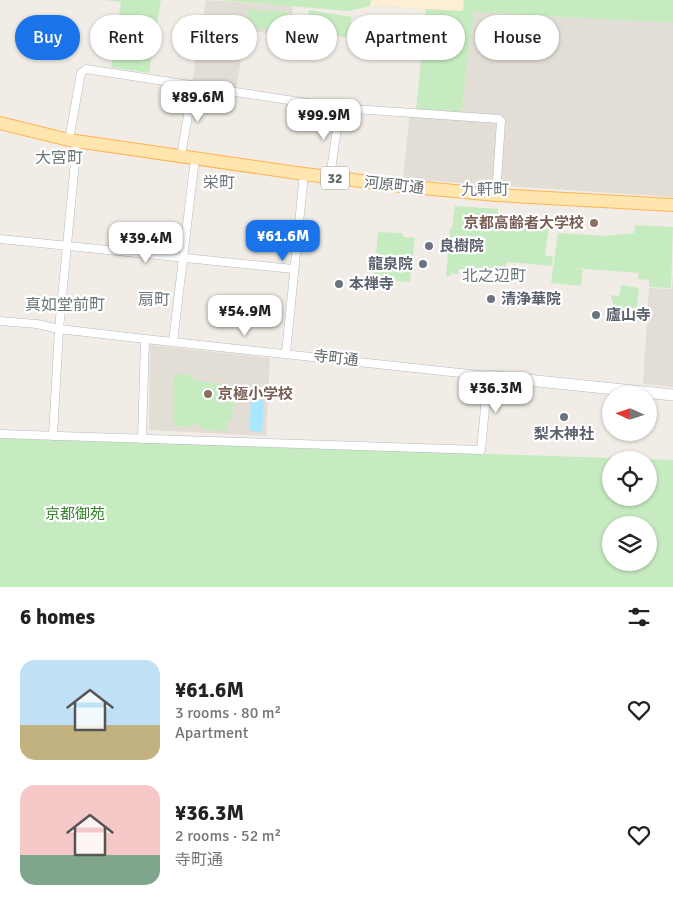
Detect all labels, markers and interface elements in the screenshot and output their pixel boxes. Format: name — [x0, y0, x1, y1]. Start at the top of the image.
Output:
chip: Buy — [15, 15, 80, 60]
chip: Rent — [90, 15, 162, 60]
chip: Filters — [172, 15, 257, 60]
chip: New — [267, 15, 337, 60]
chip: Apartment — [347, 15, 465, 60]
chip: House — [475, 15, 559, 60]
pin: ¥89.6M — [157, 80, 239, 123]
text: ¥89.6M — [172, 87, 224, 107]
pin: ¥99.9M — [283, 98, 365, 141]
text: ¥99.9M — [298, 105, 350, 125]
district label: 大宮町 — [35, 148, 83, 168]
road number: 32 — [321, 167, 349, 190]
district label: 栄町 — [203, 173, 235, 193]
street label: 河原町通 — [363, 173, 425, 197]
district label: 九軒町 — [461, 180, 509, 200]
place label: 京都高齢者大学校 — [464, 214, 584, 232]
marker: 京都高齢者大学校 — [588, 217, 600, 229]
pin: ¥61.6M — [242, 220, 324, 262]
pin: ¥39.4M — [105, 222, 187, 264]
text: ¥61.6M — [257, 226, 309, 246]
text: ¥39.4M — [120, 228, 172, 248]
place label: 良樹院 — [439, 237, 484, 255]
marker: 良樹院 — [423, 240, 435, 252]
place label: 龍泉院 — [368, 255, 413, 273]
marker: 龍泉院 — [417, 258, 429, 270]
district label: 北之辺町 — [462, 266, 526, 286]
place label: 本禅寺 — [349, 275, 394, 293]
marker: 本禅寺 — [333, 278, 345, 290]
district label: 扇町 — [138, 290, 170, 310]
place label: 清浄華院 — [501, 290, 561, 308]
marker: 清浄華院 — [485, 293, 497, 305]
pin: ¥54.9M — [204, 294, 286, 337]
district label: 真如堂前町 — [25, 295, 105, 315]
text: ¥54.9M — [219, 301, 271, 321]
place label: 廬山寺 — [606, 306, 651, 324]
marker: 廬山寺 — [590, 309, 602, 321]
street label: 寺町通 — [313, 347, 359, 369]
pin: ¥36.3M — [455, 372, 537, 414]
text: ¥36.3M — [470, 378, 522, 398]
place label: 京極小学校 — [218, 385, 293, 403]
north arrow — [602, 386, 658, 441]
map controls — [602, 386, 657, 571]
marker: 京極小学校 — [202, 388, 214, 400]
marker: 梨木神社 — [558, 411, 570, 423]
place label: 梨木神社 — [534, 425, 594, 443]
button: locate — [602, 451, 657, 506]
park label: 京都御苑 — [45, 505, 105, 523]
button: layers — [602, 516, 657, 571]
icon: filters — [625, 603, 653, 631]
text: 6 homes — [20, 604, 95, 630]
text: ¥61.6M — [175, 677, 244, 703]
icon: home — [60, 680, 120, 740]
icon: heart — [625, 696, 653, 724]
text: 3 rooms · 80 m² — [175, 703, 281, 723]
text: Apartment — [175, 723, 248, 743]
text: ¥36.3M — [175, 800, 244, 826]
icon: home — [60, 805, 120, 865]
icon: heart — [625, 821, 653, 849]
text: 2 rooms · 52 m² — [175, 826, 281, 846]
text: 寺町通 — [175, 850, 223, 870]

